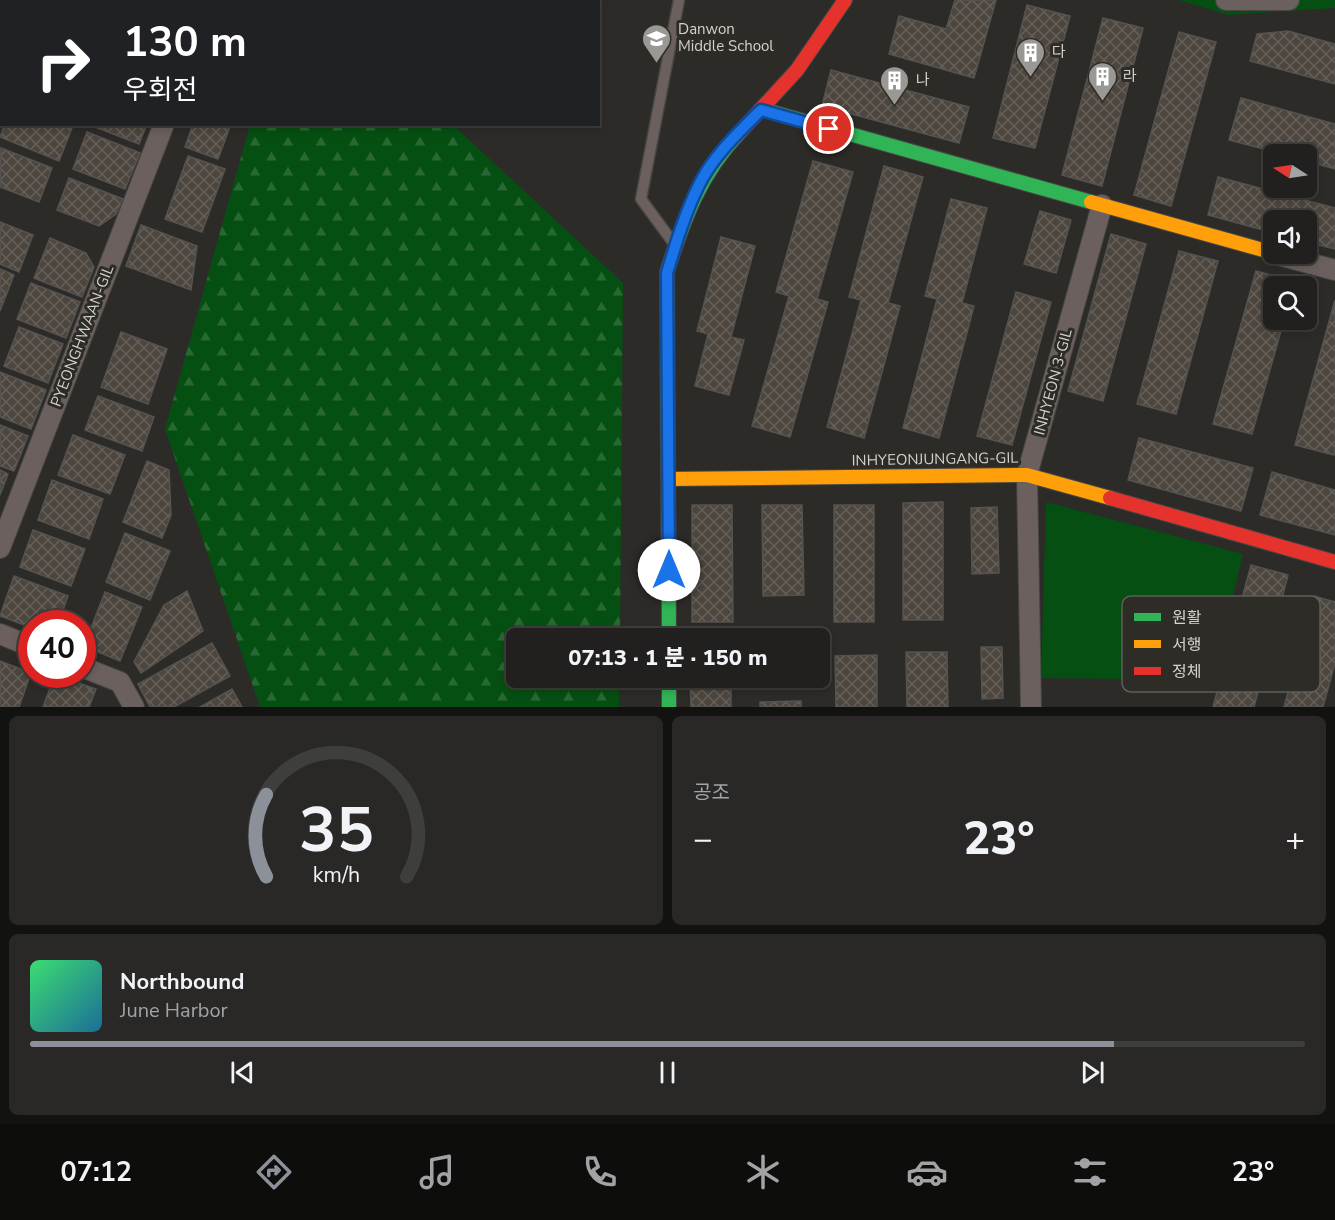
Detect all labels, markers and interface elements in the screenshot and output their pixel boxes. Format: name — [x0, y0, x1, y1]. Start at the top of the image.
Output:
text: 130 m — [123, 14, 247, 71]
place label: Danwon Middle School — [678, 19, 774, 56]
school or university icon: Danwon Middle School — [641, 22, 673, 64]
icon: right — [24, 24, 102, 102]
building icon: 다 — [1015, 36, 1047, 78]
place label: 다 — [1052, 42, 1066, 62]
building icon: 라 — [1086, 60, 1118, 102]
building icon: 나 — [879, 64, 911, 106]
place label: 라 — [1123, 66, 1137, 86]
place label: 나 — [916, 70, 930, 90]
text: 우회전 — [123, 72, 198, 109]
pin — [803, 103, 854, 154]
icon: arrive — [812, 112, 845, 145]
north arrow — [1263, 144, 1317, 198]
map controls — [1263, 144, 1317, 330]
button: sound — [1263, 210, 1317, 264]
street label: PYEONGHWAAN-GIL — [46, 262, 118, 410]
button: search — [1263, 276, 1317, 330]
street label: INHYEON 3-GIL — [1029, 327, 1077, 437]
street label: INHYEONJUNGANG-GIL — [851, 448, 1019, 470]
position arrow — [637, 538, 701, 602]
legend — [1122, 596, 1320, 692]
text: 원활 — [1172, 607, 1202, 629]
speed limit sign: 40 — [18, 610, 96, 688]
text: 서행 — [1172, 634, 1201, 656]
text: 07:13 · 1 분 · 150 m — [568, 643, 768, 673]
text: 정체 — [1172, 661, 1201, 683]
text: 공조 — [693, 779, 730, 806]
text: 35 — [299, 788, 373, 873]
text: 23° — [963, 809, 1035, 870]
text: − — [693, 817, 713, 862]
text: + — [1285, 817, 1305, 862]
text: km/h — [312, 861, 360, 891]
text: Northbound — [120, 967, 244, 997]
text: June Harbor — [120, 997, 228, 1024]
icon: previous — [226, 1056, 259, 1089]
icon: pause — [651, 1056, 684, 1089]
icon: next — [1076, 1056, 1109, 1089]
icon: directions — [253, 1151, 295, 1193]
icon: music — [416, 1151, 458, 1193]
icon: phone — [579, 1151, 621, 1193]
icon: climate — [742, 1151, 784, 1193]
icon: car — [906, 1151, 948, 1193]
icon: filters — [1069, 1151, 1111, 1193]
text: 07:12 — [61, 1154, 132, 1191]
text: 23° — [1232, 1154, 1274, 1191]

